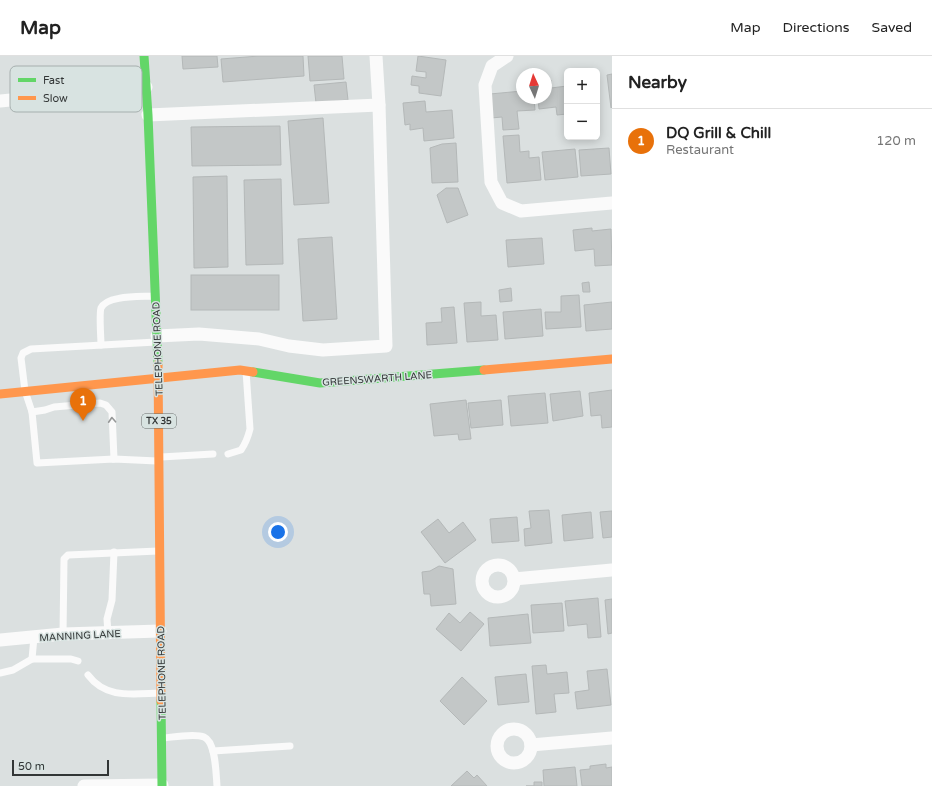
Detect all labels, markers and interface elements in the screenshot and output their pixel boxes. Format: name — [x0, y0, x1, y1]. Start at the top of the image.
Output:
text: Map — [20, 17, 61, 39]
text: Map — [730, 19, 761, 36]
text: Directions — [783, 19, 850, 36]
text: Saved — [872, 19, 912, 36]
legend — [10, 66, 142, 112]
north arrow — [516, 68, 552, 104]
map controls — [564, 68, 600, 140]
button: + — [564, 68, 600, 104]
text: Nearby — [628, 72, 687, 93]
text: Fast — [43, 74, 64, 87]
text: Slow — [43, 92, 68, 105]
button: − — [564, 104, 600, 140]
text: DQ Grill & Chill — [666, 124, 771, 142]
text: 1 — [637, 133, 645, 149]
text: 120 m — [876, 133, 916, 149]
text: Restaurant — [666, 142, 734, 158]
street label: TELEPHONE ROAD — [150, 302, 166, 396]
street label: GREENSWARTH LANE — [322, 369, 432, 389]
pin: 1 — [70, 388, 96, 421]
road number: TX 35 — [142, 414, 176, 428]
one-way arrow — [108, 417, 116, 423]
your location — [268, 522, 288, 542]
street label: TELEPHONE ROAD — [155, 626, 169, 720]
street label: MANNING LANE — [39, 628, 121, 644]
scale bar — [12, 758, 109, 777]
text: 50 m — [18, 760, 45, 773]

